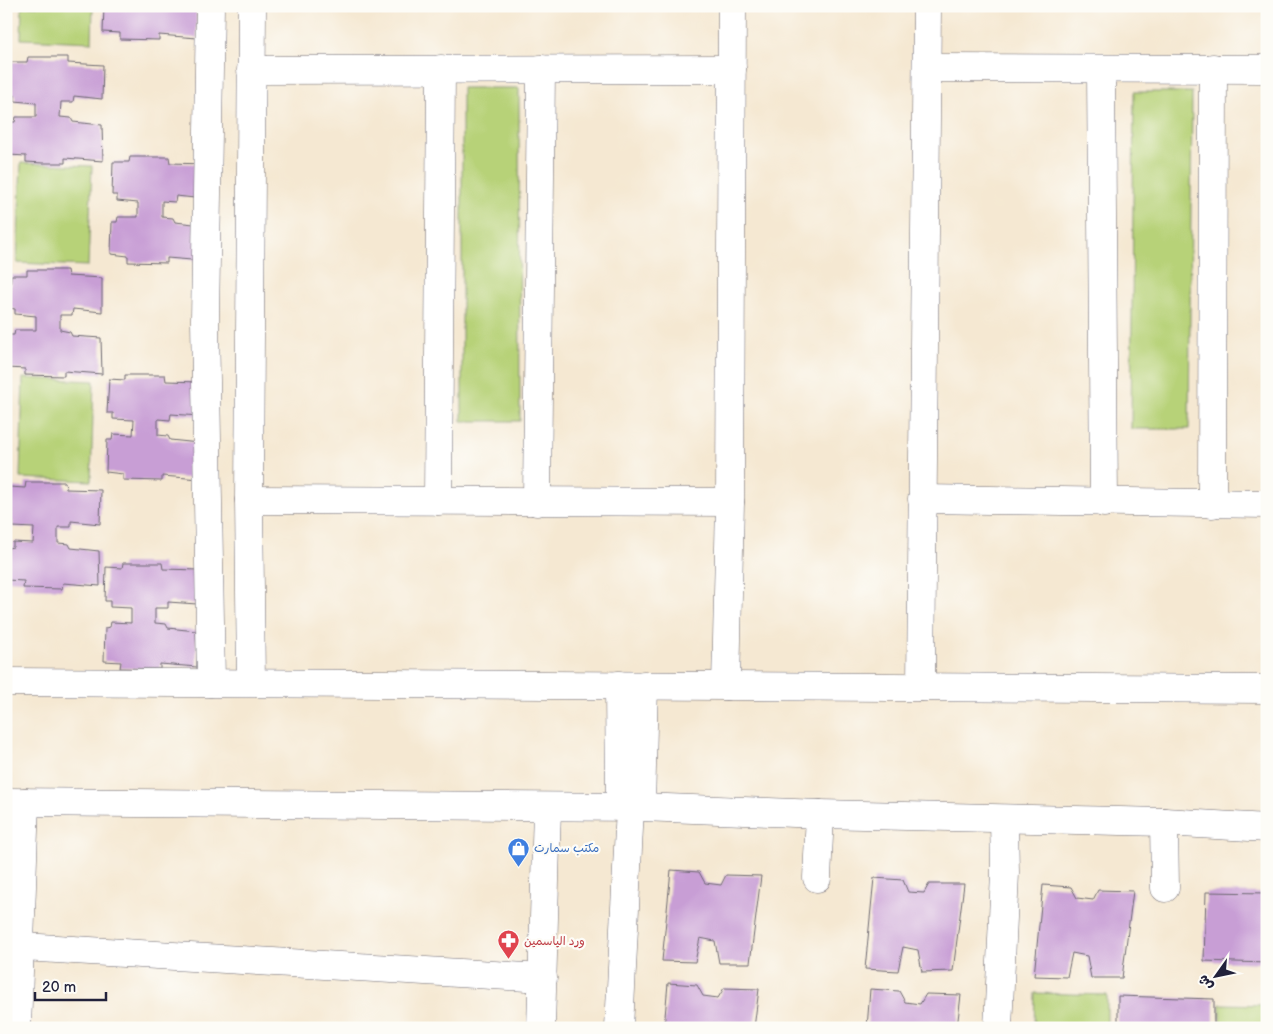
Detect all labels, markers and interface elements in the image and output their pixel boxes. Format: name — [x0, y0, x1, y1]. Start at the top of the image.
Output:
shop icon: مكتب سمارت — [506, 836, 530, 867]
place label: مكتب سمارت — [534, 841, 599, 856]
pharmacy icon: ورد الياسمين — [496, 929, 520, 960]
place label: ورد الياسمين — [524, 934, 585, 949]
north arrow — [1190, 952, 1240, 1002]
scale bar — [35, 969, 106, 1001]
text: ش — [1194, 972, 1217, 994]
text: 20 m — [42, 978, 76, 997]

